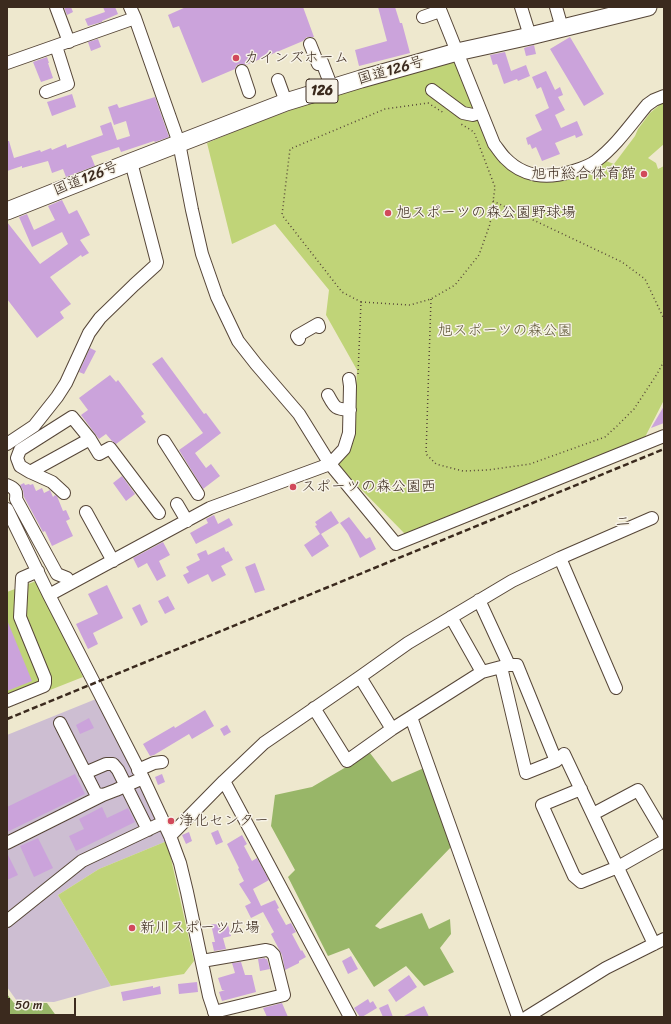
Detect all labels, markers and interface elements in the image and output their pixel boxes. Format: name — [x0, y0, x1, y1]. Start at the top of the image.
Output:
place label: カインズホーム — [244, 49, 349, 67]
marker: カインズホーム — [231, 53, 241, 63]
street label: 国道126号 — [356, 53, 426, 89]
road number: 126 — [306, 79, 338, 103]
street label: 国道126号 — [51, 158, 121, 200]
place label: 旭市総合体育館 — [531, 165, 636, 183]
marker: 旭市総合体育館 — [639, 169, 649, 179]
place label: 旭スポーツの森公園野球場 — [396, 204, 576, 222]
marker: 旭スポーツの森公園野球場 — [383, 208, 393, 218]
park label: 旭スポーツの森公園 — [438, 322, 572, 340]
place label: スポーツの森公園西 — [301, 478, 436, 496]
marker: スポーツの森公園西 — [288, 482, 298, 492]
district label: ニ — [615, 513, 631, 533]
place label: 浄化センター — [179, 812, 269, 830]
marker: 浄化センター — [166, 816, 176, 826]
place label: 新川スポーツ広場 — [140, 919, 260, 937]
marker: 新川スポーツ広場 — [127, 923, 137, 933]
scale bar — [10, 990, 78, 1016]
text: 50 m — [15, 994, 42, 1016]

